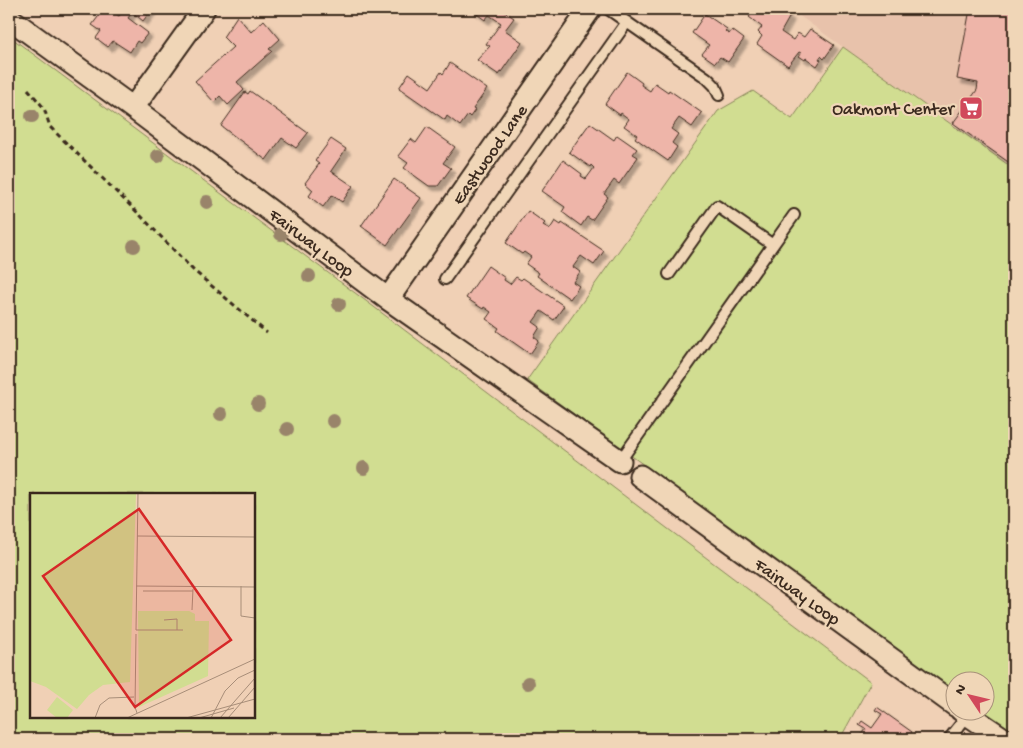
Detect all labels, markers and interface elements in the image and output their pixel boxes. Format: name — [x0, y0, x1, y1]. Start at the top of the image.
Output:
supermarket icon: Oakmont Center — [958, 95, 984, 121]
place label: Oakmont Center — [832, 100, 956, 121]
street label: Eastwood Lane — [449, 101, 534, 209]
street label: Fairway Loop — [263, 205, 357, 283]
inset map — [30, 493, 255, 718]
street label: Fairway Loop — [749, 554, 844, 631]
north arrow — [946, 670, 996, 720]
text: N — [952, 681, 971, 699]

